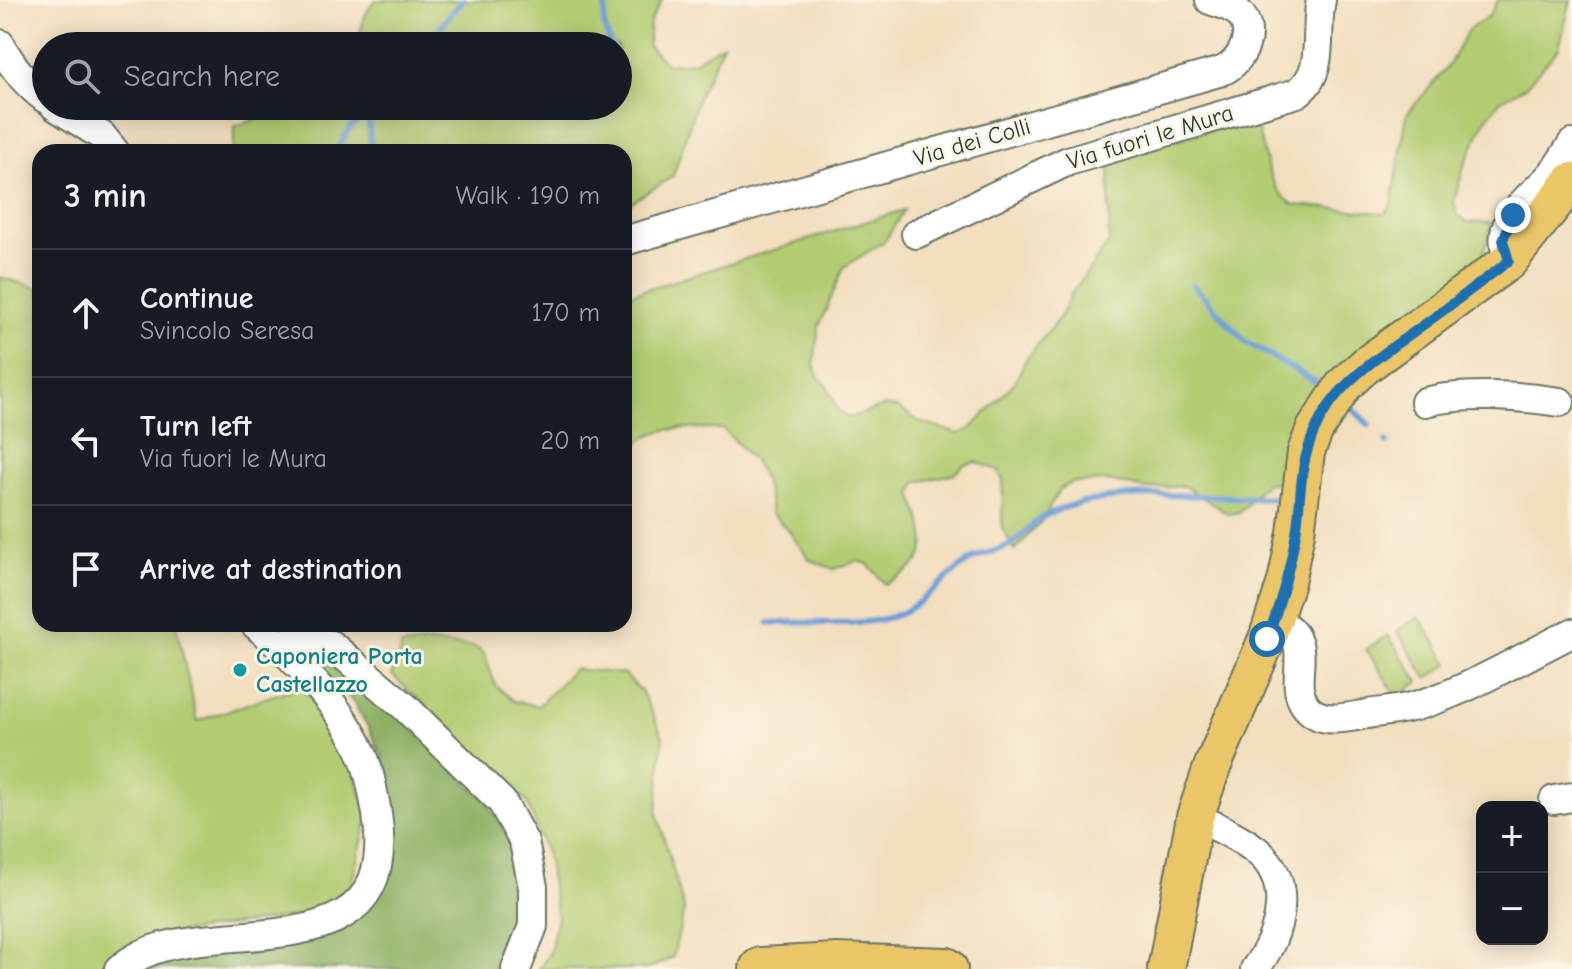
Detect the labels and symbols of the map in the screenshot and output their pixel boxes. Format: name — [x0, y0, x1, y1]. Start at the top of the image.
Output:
street label: Via fuori le Mura — [1063, 98, 1237, 176]
street label: Via dei Colli — [910, 112, 1034, 172]
route end — [1495, 197, 1531, 233]
route start — [1249, 621, 1285, 657]
place label: Caponiera Porta Castellazzo — [256, 642, 423, 698]
marker: Caponiera Porta Castellazzo — [231, 661, 249, 679]

